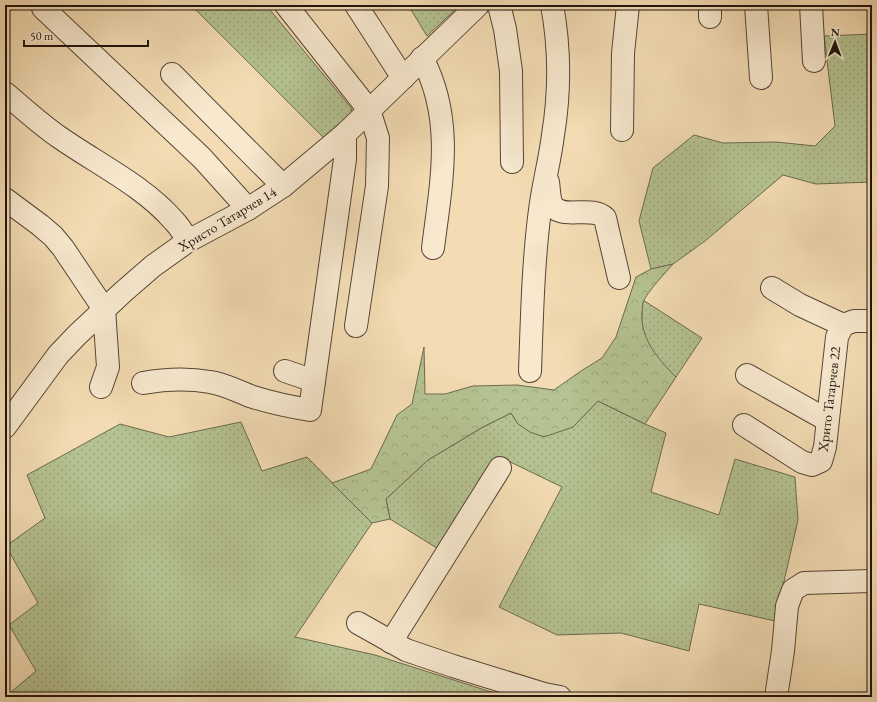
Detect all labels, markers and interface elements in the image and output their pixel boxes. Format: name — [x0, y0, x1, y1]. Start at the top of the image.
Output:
scale bar — [24, 22, 148, 48]
north arrow — [815, 22, 855, 62]
text: N — [831, 25, 840, 39]
text: 50 m — [30, 28, 54, 44]
street label: Христо Татарчев 14 — [174, 182, 280, 256]
street label: Хрито Татарчев 22 — [813, 345, 844, 454]

